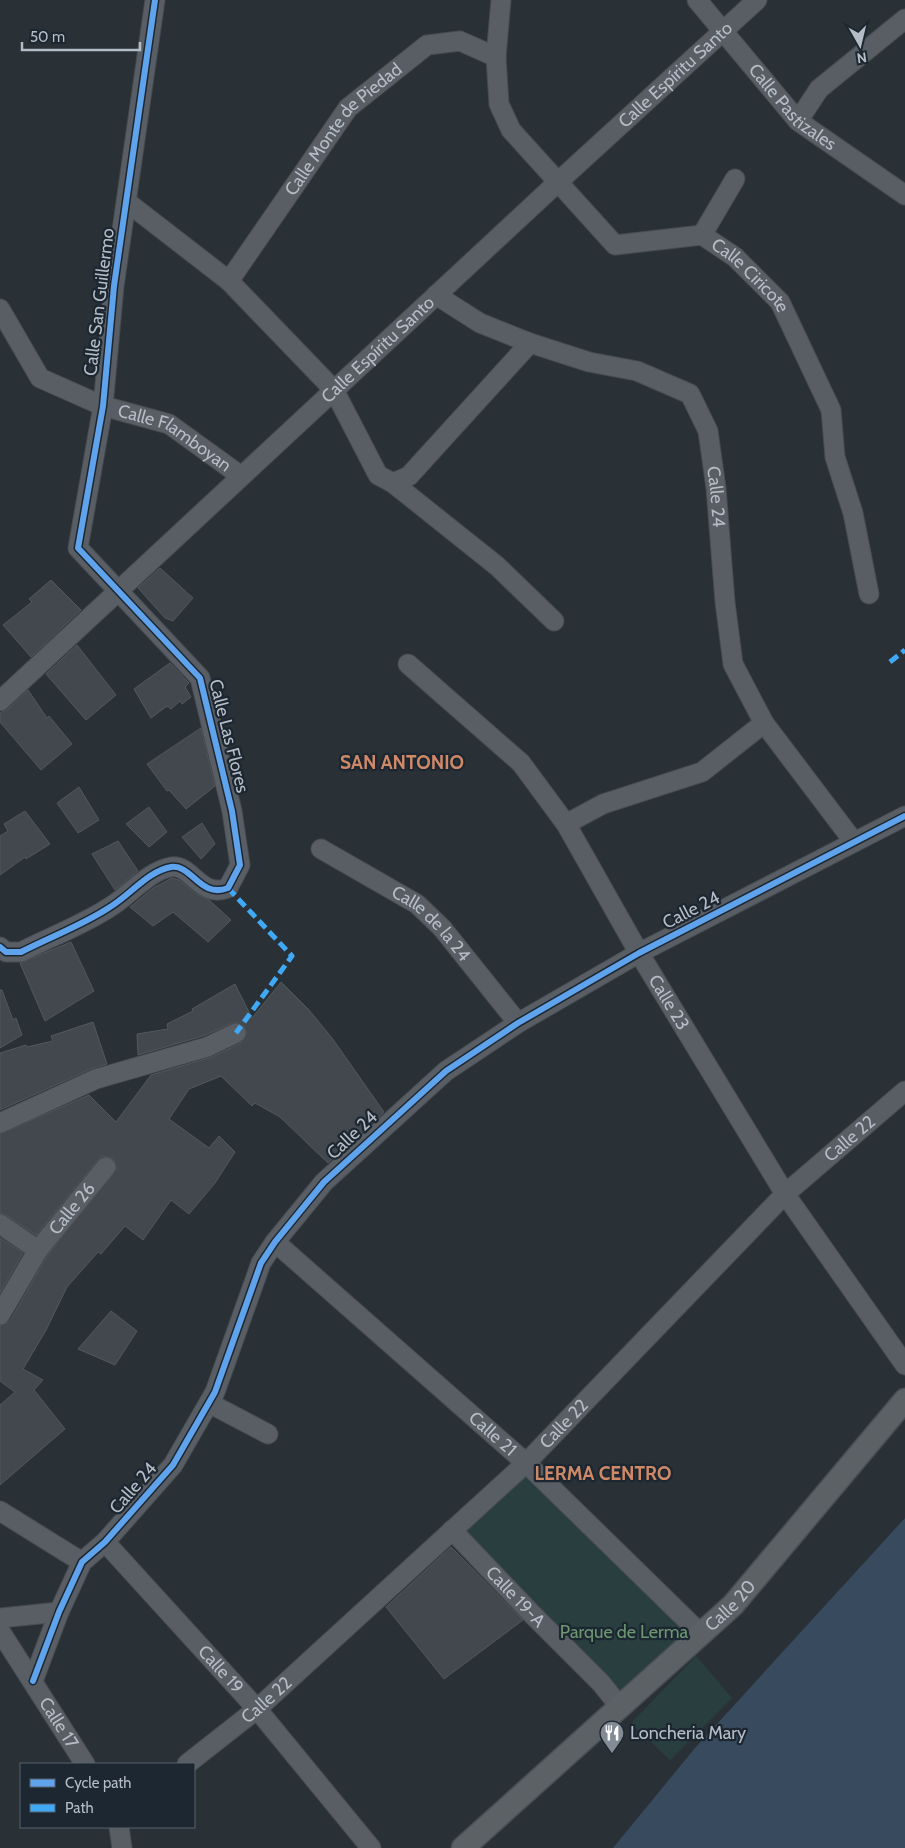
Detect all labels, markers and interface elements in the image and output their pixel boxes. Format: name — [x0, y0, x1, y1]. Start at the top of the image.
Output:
street label: Calle Espíritu Santo — [614, 17, 737, 132]
scale bar — [22, 20, 140, 52]
north arrow — [835, 20, 885, 70]
text: 50 m — [30, 28, 65, 46]
text: N — [856, 48, 868, 67]
street label: Calle Monte de Piedad — [280, 58, 407, 200]
street label: Calle Pastizales — [744, 59, 841, 155]
street label: Calle San Guillermo — [79, 227, 119, 377]
street label: Calle Ciricote — [707, 233, 794, 316]
street label: Calle Espíritu Santo — [317, 291, 439, 408]
street label: Calle Flamboyan — [115, 400, 236, 476]
street label: Calle 24 — [702, 465, 730, 528]
street label: Calle Las Flores — [204, 677, 254, 795]
district label: SAN ANTONIO — [340, 751, 464, 774]
street label: Calle de la 24 — [388, 881, 475, 966]
street label: Calle 24 — [659, 886, 723, 934]
street label: Calle 23 — [644, 971, 694, 1034]
street label: Calle 24 — [322, 1106, 382, 1164]
street label: Calle 22 — [819, 1111, 880, 1167]
street label: Calle 26 — [44, 1178, 100, 1239]
street label: Calle 22 — [535, 1394, 593, 1453]
street label: Calle 21 — [464, 1407, 521, 1461]
street label: Calle 24 — [105, 1458, 161, 1518]
district label: LERMA CENTRO — [535, 1462, 671, 1485]
street label: Calle 19-A — [481, 1561, 550, 1632]
street label: Calle 20 — [700, 1575, 760, 1636]
park label: Parque de Lerma — [560, 1621, 688, 1643]
street label: Calle 19 — [193, 1641, 248, 1698]
street label: Calle 22 — [237, 1672, 296, 1728]
street label: Calle 17 — [34, 1693, 83, 1753]
restaurant icon: Loncheria Mary — [599, 1720, 625, 1754]
place label: Loncheria Mary — [630, 1722, 746, 1744]
legend — [20, 1763, 195, 1828]
text: Cycle path — [65, 1774, 131, 1792]
text: Path — [65, 1799, 94, 1817]

